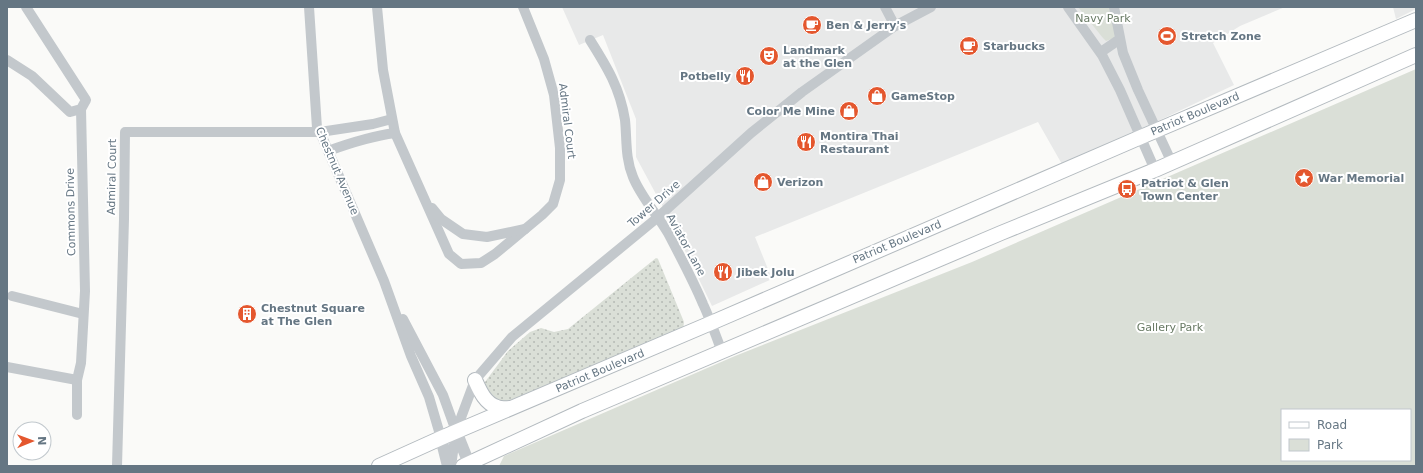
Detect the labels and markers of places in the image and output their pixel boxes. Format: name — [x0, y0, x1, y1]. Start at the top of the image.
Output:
cafe icon: Ben & Jerry's — [801, 14, 823, 36]
place label: Ben & Jerry's — [826, 19, 907, 32]
sports icon: Stretch Zone — [1156, 25, 1178, 47]
place label: Stretch Zone — [1181, 30, 1261, 43]
cafe icon: Starbucks — [958, 35, 980, 57]
place label: Starbucks — [983, 40, 1046, 53]
place label: Landmark at the Glen — [783, 44, 852, 70]
theatre icon: Landmark at the Glen — [758, 45, 780, 67]
restaurant icon: Potbelly — [734, 65, 756, 87]
place label: Potbelly — [680, 70, 731, 83]
shop icon: GameStop — [866, 85, 888, 107]
place label: GameStop — [891, 90, 955, 103]
shop icon: Color Me Mine — [838, 100, 860, 122]
place label: Color Me Mine — [747, 105, 835, 118]
place label: Montira Thai Restaurant — [820, 130, 899, 156]
restaurant icon: Montira Thai Restaurant — [795, 131, 817, 153]
place icon: War Memorial — [1293, 167, 1315, 189]
shop icon: Verizon — [752, 171, 774, 193]
place label: War Memorial — [1318, 172, 1404, 185]
place label: Verizon — [777, 176, 823, 189]
place label: Patriot & Glen Town Center — [1141, 177, 1229, 203]
bus stop icon: Patriot & Glen Town Center — [1116, 178, 1138, 200]
restaurant icon: Jibek Jolu — [712, 261, 734, 283]
place label: Jibek Jolu — [736, 266, 795, 279]
place label: Chestnut Square at The Glen — [261, 302, 365, 328]
building icon: Chestnut Square at The Glen — [236, 303, 258, 325]

